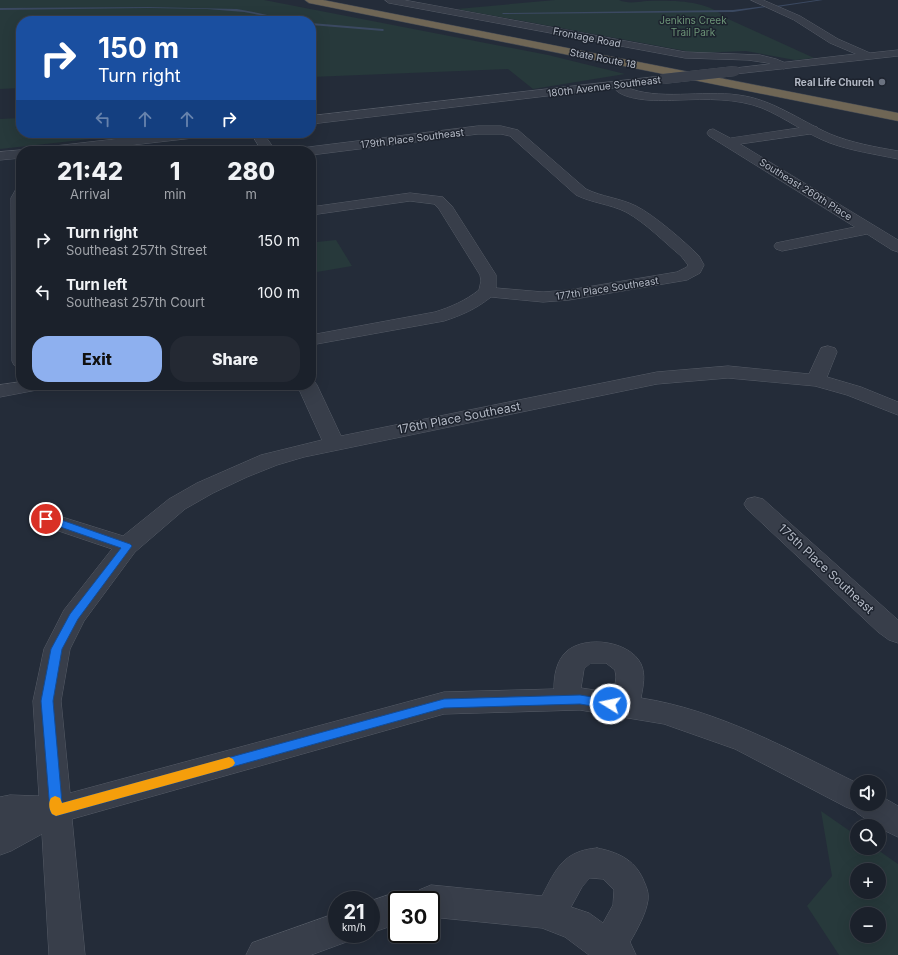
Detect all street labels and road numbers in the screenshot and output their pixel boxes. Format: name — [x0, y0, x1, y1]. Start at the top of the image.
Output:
street label: Frontage Road — [552, 25, 622, 49]
street label: State Route 18 — [569, 46, 637, 70]
street label: 180th Avenue Southeast — [547, 73, 662, 99]
street label: 179th Place Southeast — [359, 126, 465, 150]
street label: Southeast 260th Place — [757, 156, 855, 223]
street label: 177th Place Southeast — [555, 274, 660, 302]
street label: 176th Place Southeast — [396, 398, 522, 437]
street label: 175th Place Southeast — [776, 521, 877, 617]

